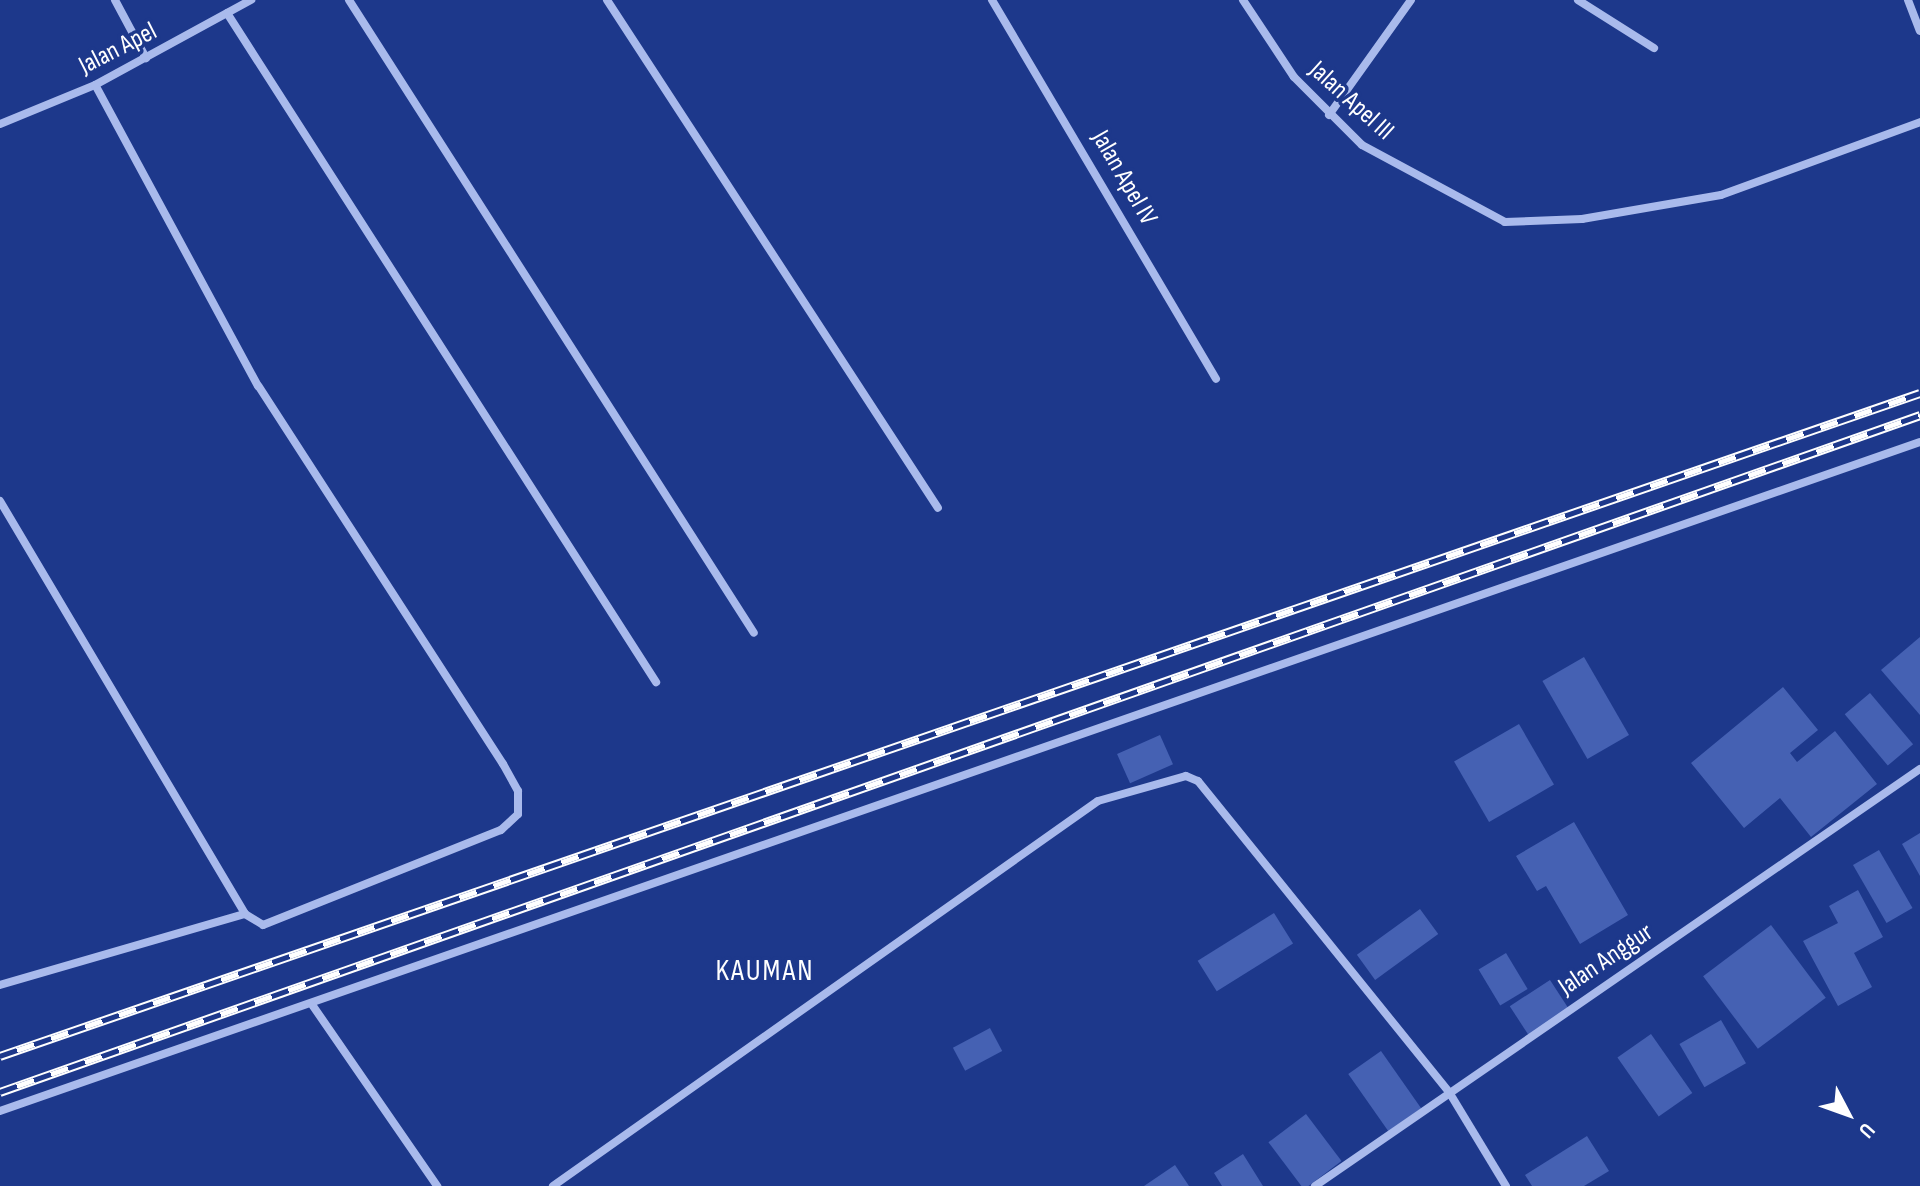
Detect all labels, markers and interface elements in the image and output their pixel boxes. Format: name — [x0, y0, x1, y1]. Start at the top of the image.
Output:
street label: Jalan Apel — [74, 16, 162, 82]
street label: Jalan Apel III — [1302, 55, 1400, 147]
street label: Jalan Apel IV — [1084, 125, 1164, 231]
street label: Jalan Anggur — [1553, 917, 1659, 1003]
district label: KAUMAN — [715, 953, 815, 989]
north arrow — [1808, 1074, 1888, 1154]
text: U — [1853, 1117, 1880, 1143]

